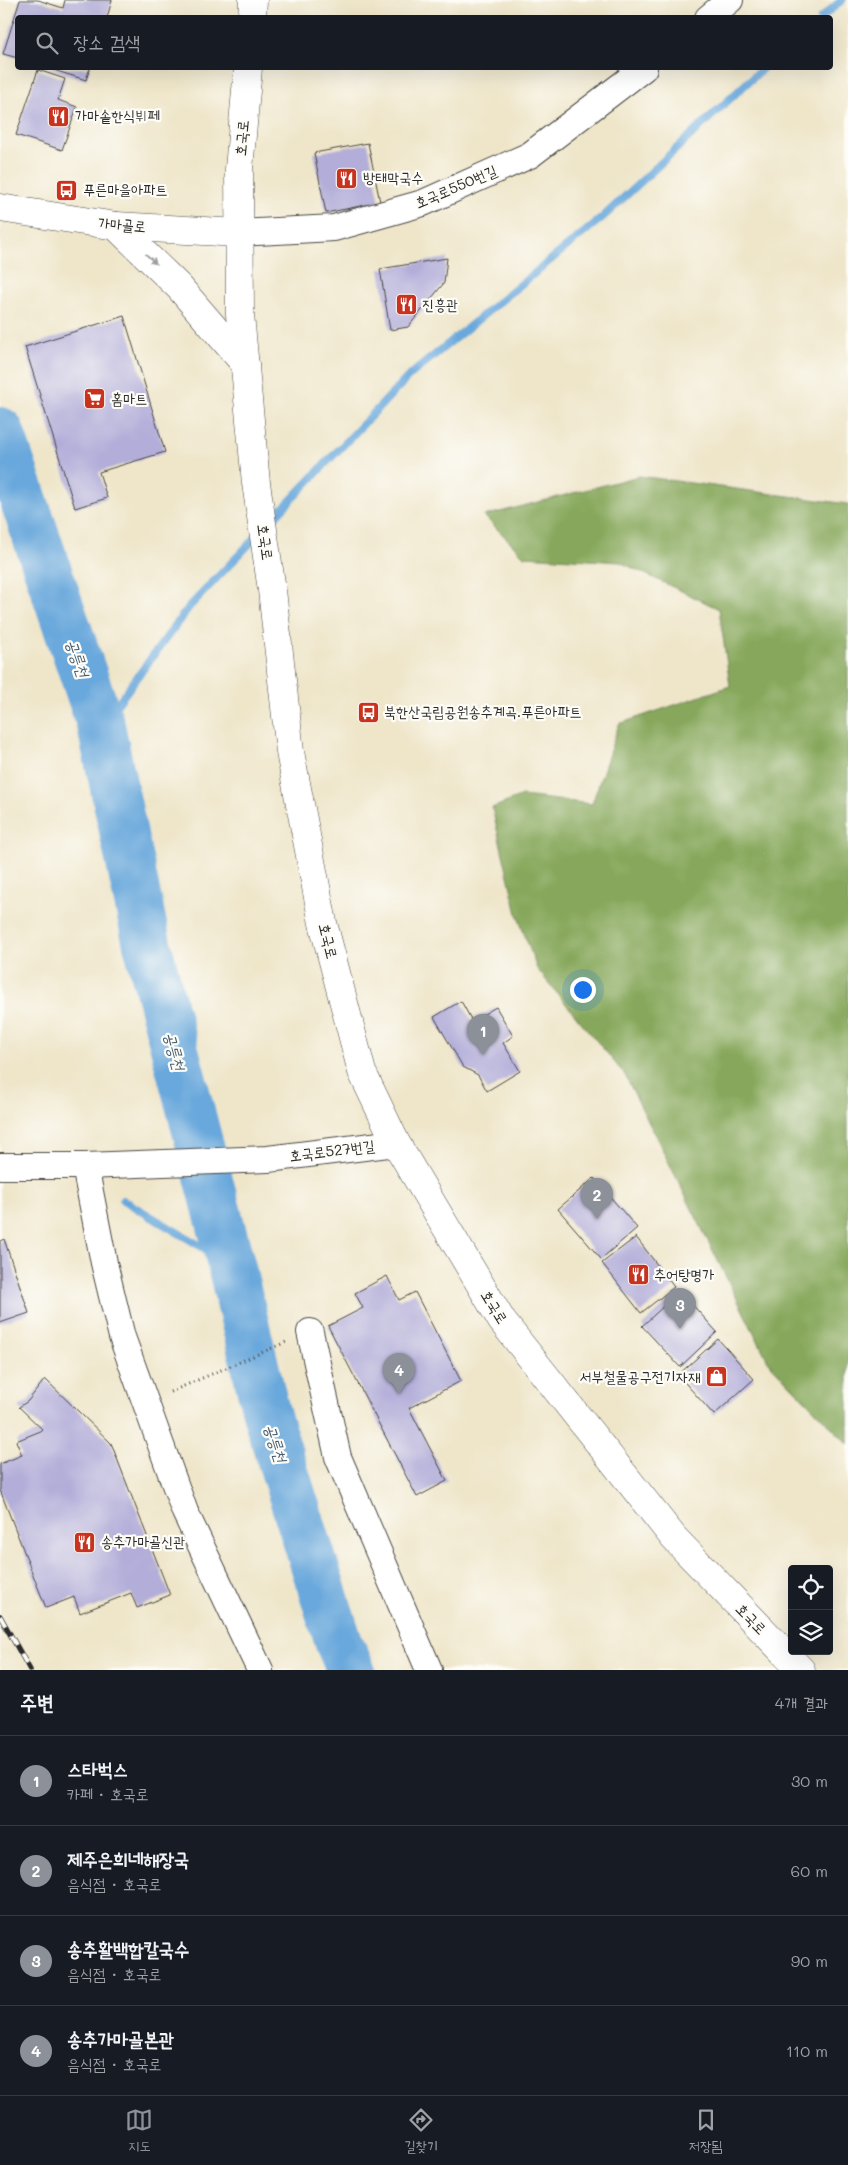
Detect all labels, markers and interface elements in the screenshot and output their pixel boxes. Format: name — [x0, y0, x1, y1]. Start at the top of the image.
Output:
search box — [15, 15, 833, 70]
icon: search — [33, 29, 61, 57]
text: 장소 검색 — [73, 29, 140, 54]
restaurant icon: 가마솥한식뷔페 — [47, 104, 71, 128]
place label: 가마솥한식뷔페 — [75, 105, 160, 125]
street label: 호국로 — [229, 119, 253, 157]
street label: 호국로550번길 — [412, 160, 500, 212]
restaurant icon: 방태막국수 — [335, 166, 359, 190]
place label: 방태막국수 — [363, 167, 423, 187]
bus stop icon: 푸른마을아파트 — [55, 178, 79, 202]
place label: 푸른마을아파트 — [83, 179, 168, 199]
street label: 가마골로 — [97, 212, 147, 236]
one-way arrow — [145, 253, 157, 265]
restaurant icon: 진흥관 — [394, 293, 418, 317]
place label: 진흥관 — [422, 294, 458, 314]
supermarket icon: 홈마트 — [83, 387, 107, 411]
place label: 홈마트 — [111, 388, 147, 408]
street label: 호국로 — [254, 523, 278, 561]
water label: 공릉천 — [62, 636, 95, 682]
bus stop icon: 북한산국립공원송추계곡.푸른아파트 — [356, 700, 380, 724]
place label: 북한산국립공원송추계곡.푸른아파트 — [384, 701, 582, 721]
street label: 호국로 — [315, 921, 343, 961]
your location — [570, 977, 596, 1003]
pin: 1 — [467, 1014, 499, 1055]
water label: 공릉천 — [160, 1029, 191, 1074]
street label: 호국로527번길 — [288, 1135, 376, 1165]
pin: 2 — [581, 1178, 613, 1219]
restaurant icon: 추어탕명가 — [626, 1263, 650, 1287]
place label: 추어탕명가 — [654, 1264, 714, 1284]
street label: 호국로 — [477, 1286, 513, 1327]
pin: 3 — [664, 1288, 696, 1329]
pin: 4 — [383, 1353, 415, 1394]
shop icon: 서부철물공구전기자재 — [704, 1365, 728, 1389]
place label: 서부철물공구전기자재 — [579, 1366, 700, 1386]
water label: 공릉천 — [261, 1421, 293, 1466]
restaurant icon: 송추가마골신관 — [73, 1530, 97, 1554]
place label: 송추가마골신관 — [101, 1531, 186, 1551]
map controls — [788, 1565, 833, 1655]
button: locate — [788, 1565, 833, 1610]
street label: 호국로 — [732, 1598, 771, 1638]
button: layers — [788, 1610, 833, 1655]
text: 주변 — [20, 1688, 54, 1715]
text: 4개 결과 — [775, 1692, 828, 1713]
text: 스타벅스 — [67, 1756, 128, 1781]
text: 1 — [32, 1770, 40, 1791]
text: 30 m — [791, 1770, 828, 1791]
text: 카페 · 호국로 — [67, 1783, 149, 1804]
text: 제주은희네해장국 — [67, 1846, 189, 1871]
text: 2 — [32, 1860, 40, 1881]
text: 60 m — [791, 1860, 828, 1881]
text: 음식점 · 호국로 — [67, 1873, 161, 1894]
text: 송추활백합칼국수 — [67, 1936, 189, 1961]
text: 3 — [31, 1950, 41, 1971]
text: 90 m — [791, 1950, 828, 1971]
text: 음식점 · 호국로 — [67, 1963, 161, 1984]
text: 송추가마골본관 — [67, 2026, 174, 2051]
text: 4 — [31, 2040, 41, 2061]
text: 110 m — [786, 2040, 828, 2061]
text: 음식점 · 호국로 — [67, 2053, 161, 2074]
tab: 지도 — [125, 2106, 153, 2156]
tab: 길찾기 — [404, 2106, 438, 2156]
tab: 저장됨 — [689, 2106, 723, 2156]

